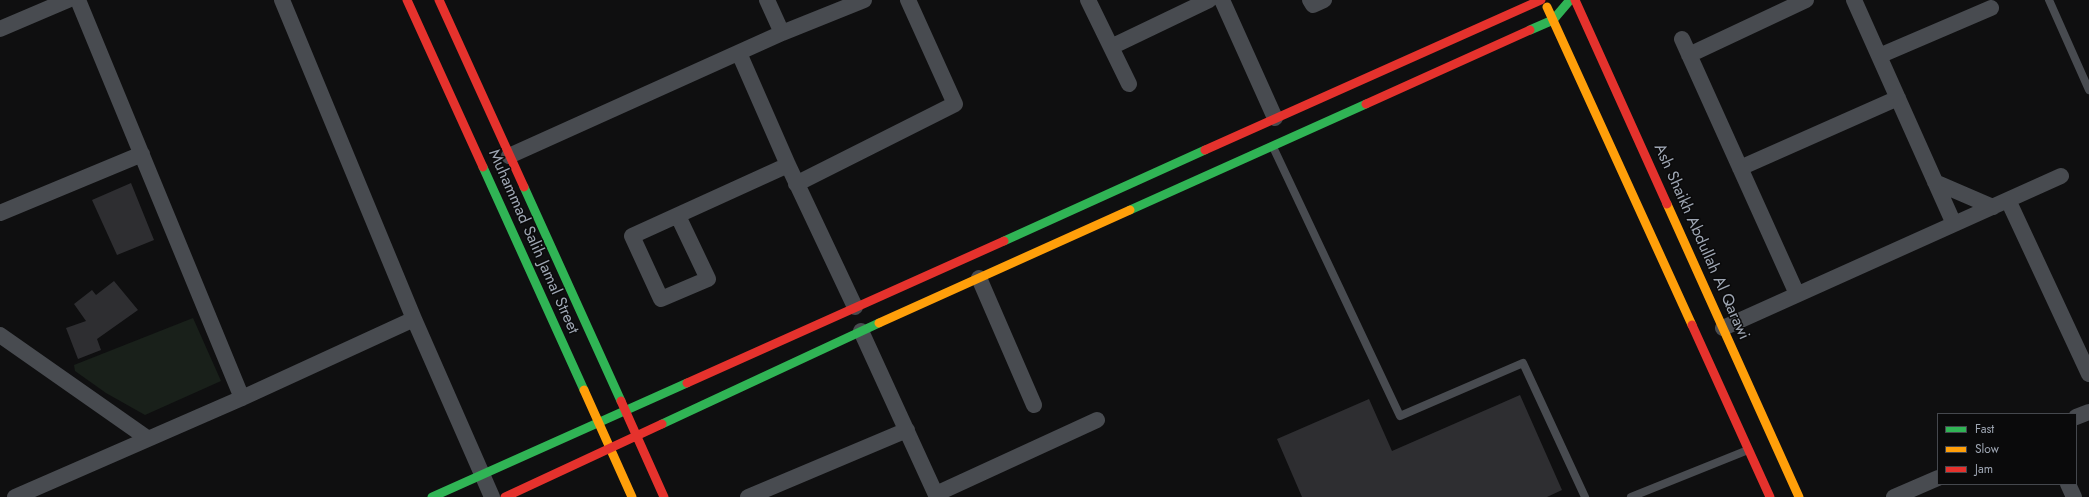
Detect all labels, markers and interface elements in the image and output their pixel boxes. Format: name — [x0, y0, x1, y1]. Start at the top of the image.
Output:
street label: Ash Shaikh Abdullah Al Qarawi — [1649, 141, 1753, 343]
street label: Muhammad Salih Jamal Street — [484, 147, 582, 337]
legend — [1937, 413, 2077, 485]
text: Fast — [1975, 420, 1994, 438]
text: Slow — [1975, 440, 1999, 458]
text: Jam — [1975, 460, 1993, 478]

